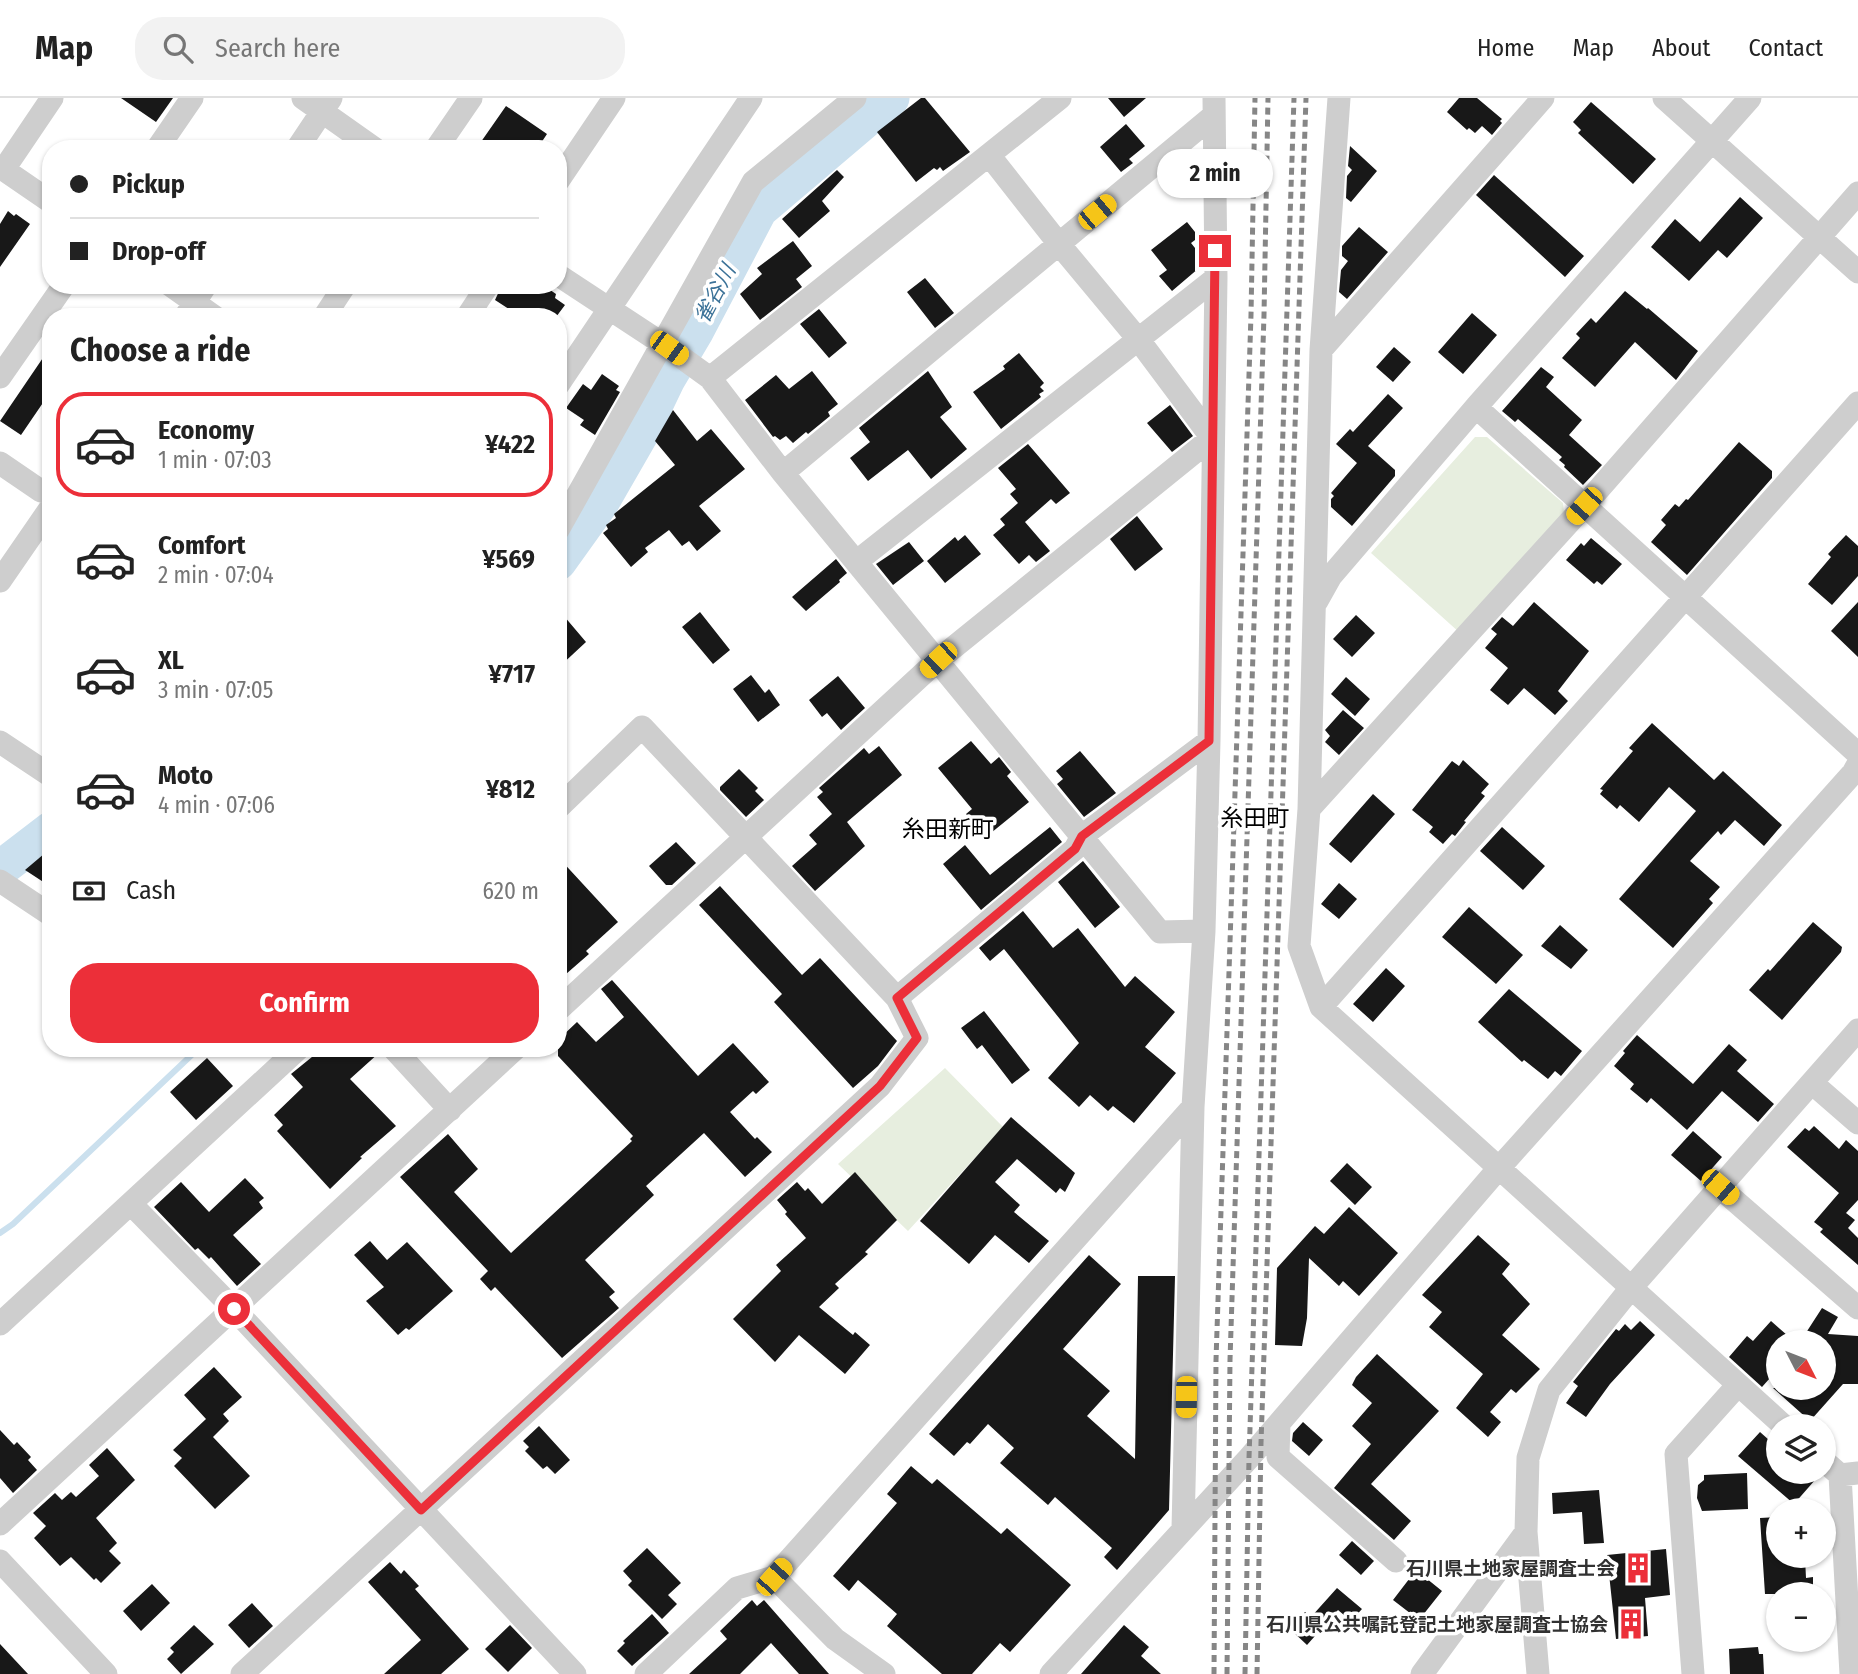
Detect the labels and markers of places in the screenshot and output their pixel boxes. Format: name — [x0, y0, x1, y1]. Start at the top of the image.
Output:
building icon: 石川県土地家屋調査士会 — [1621, 1551, 1655, 1585]
place label: 石川県土地家屋調査士会 — [1406, 1557, 1615, 1580]
building icon: 石川県公共嘱託登記土地家屋調査士協会 — [1614, 1607, 1648, 1641]
place label: 石川県公共嘱託登記土地家屋調査士協会 — [1266, 1613, 1608, 1636]

